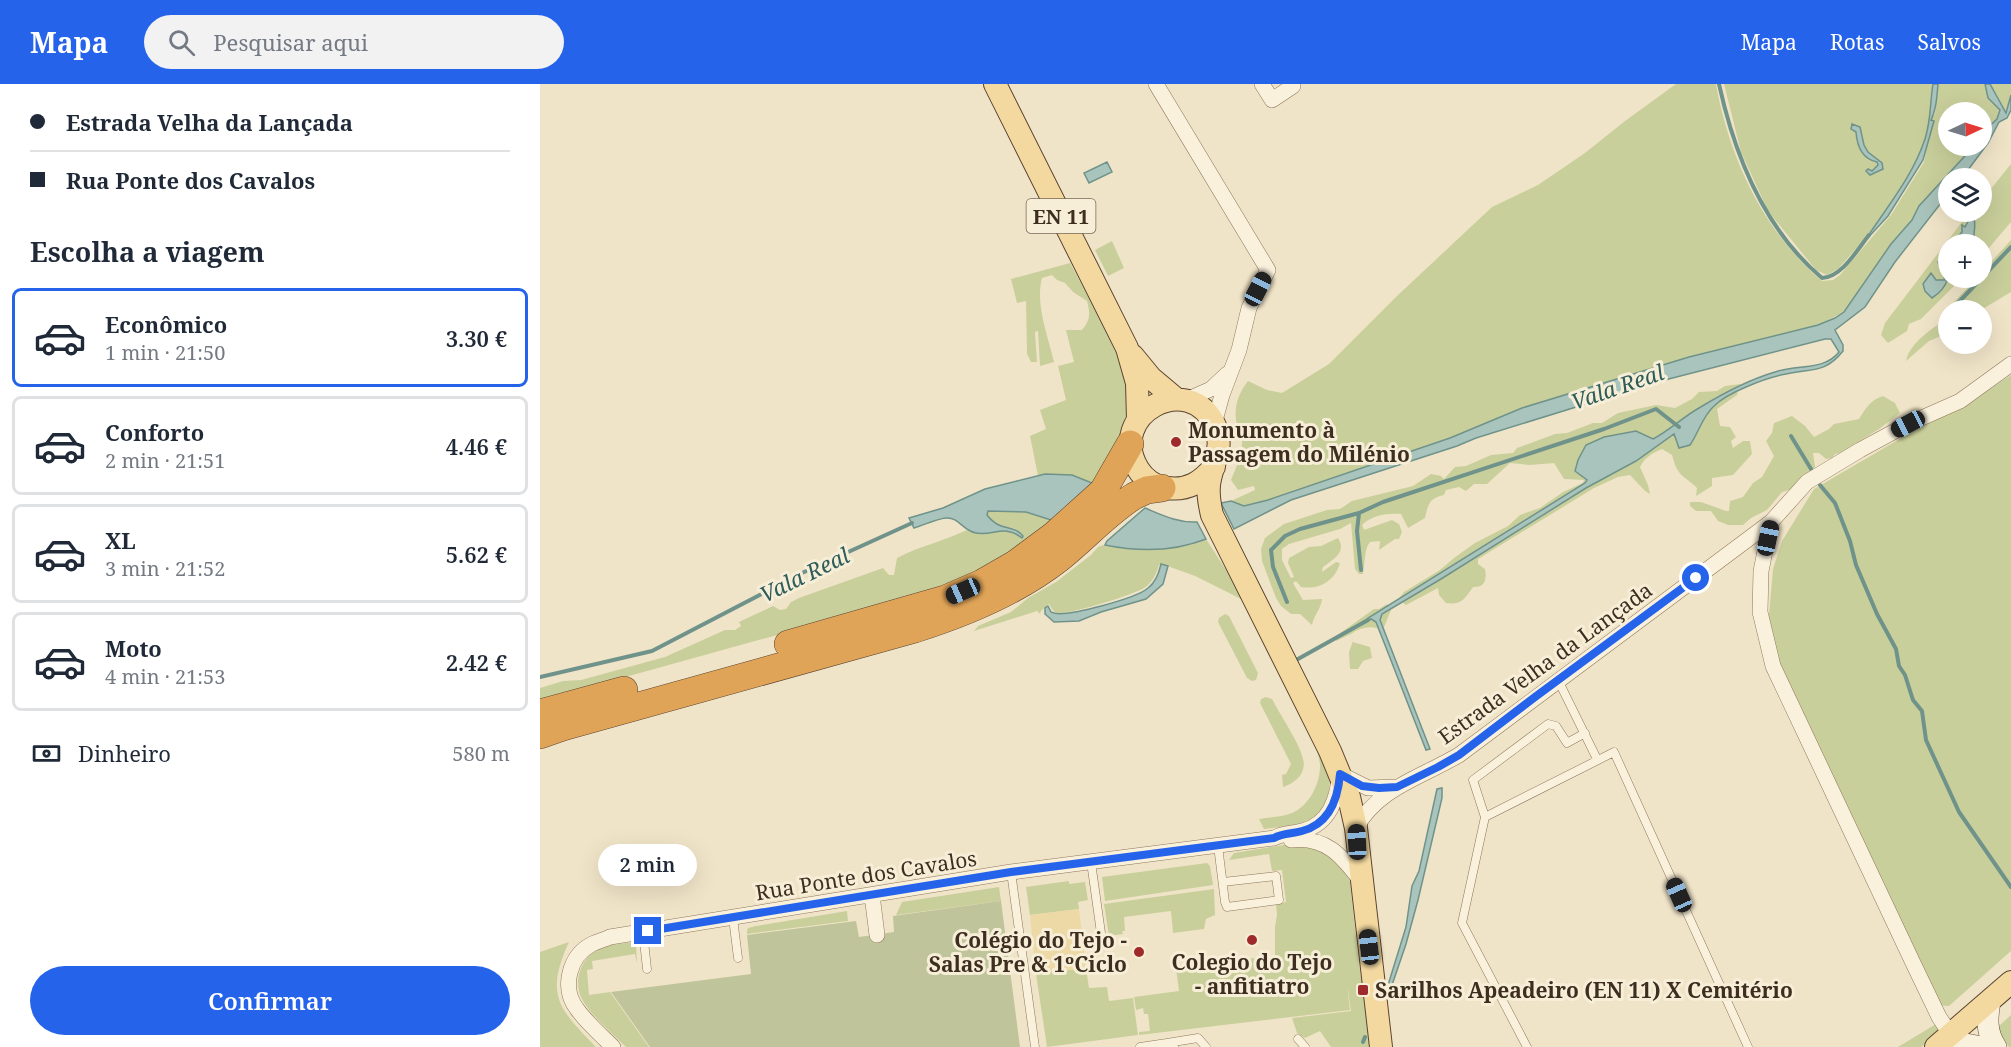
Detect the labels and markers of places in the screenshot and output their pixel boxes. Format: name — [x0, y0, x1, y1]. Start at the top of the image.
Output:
place label: Monumento à Passagem do Milénio — [1188, 416, 1410, 468]
marker: Monumento à Passagem do Milénio — [1169, 435, 1183, 449]
place label: Colégio do Tejo - Salas Pre & 1ºCiclo — [929, 926, 1127, 978]
marker: Colegio do Tejo - anfitiatro — [1245, 933, 1259, 947]
marker: Colégio do Tejo - Salas Pre & 1ºCiclo — [1132, 945, 1146, 959]
place label: Colegio do Tejo - anfitiatro — [1172, 948, 1332, 1000]
place label: Sarilhos Apeadeiro (EN 11) X Cemitério — [1375, 976, 1793, 1004]
marker: Sarilhos Apeadeiro (EN 11) X Cemitério — [1356, 983, 1370, 997]

